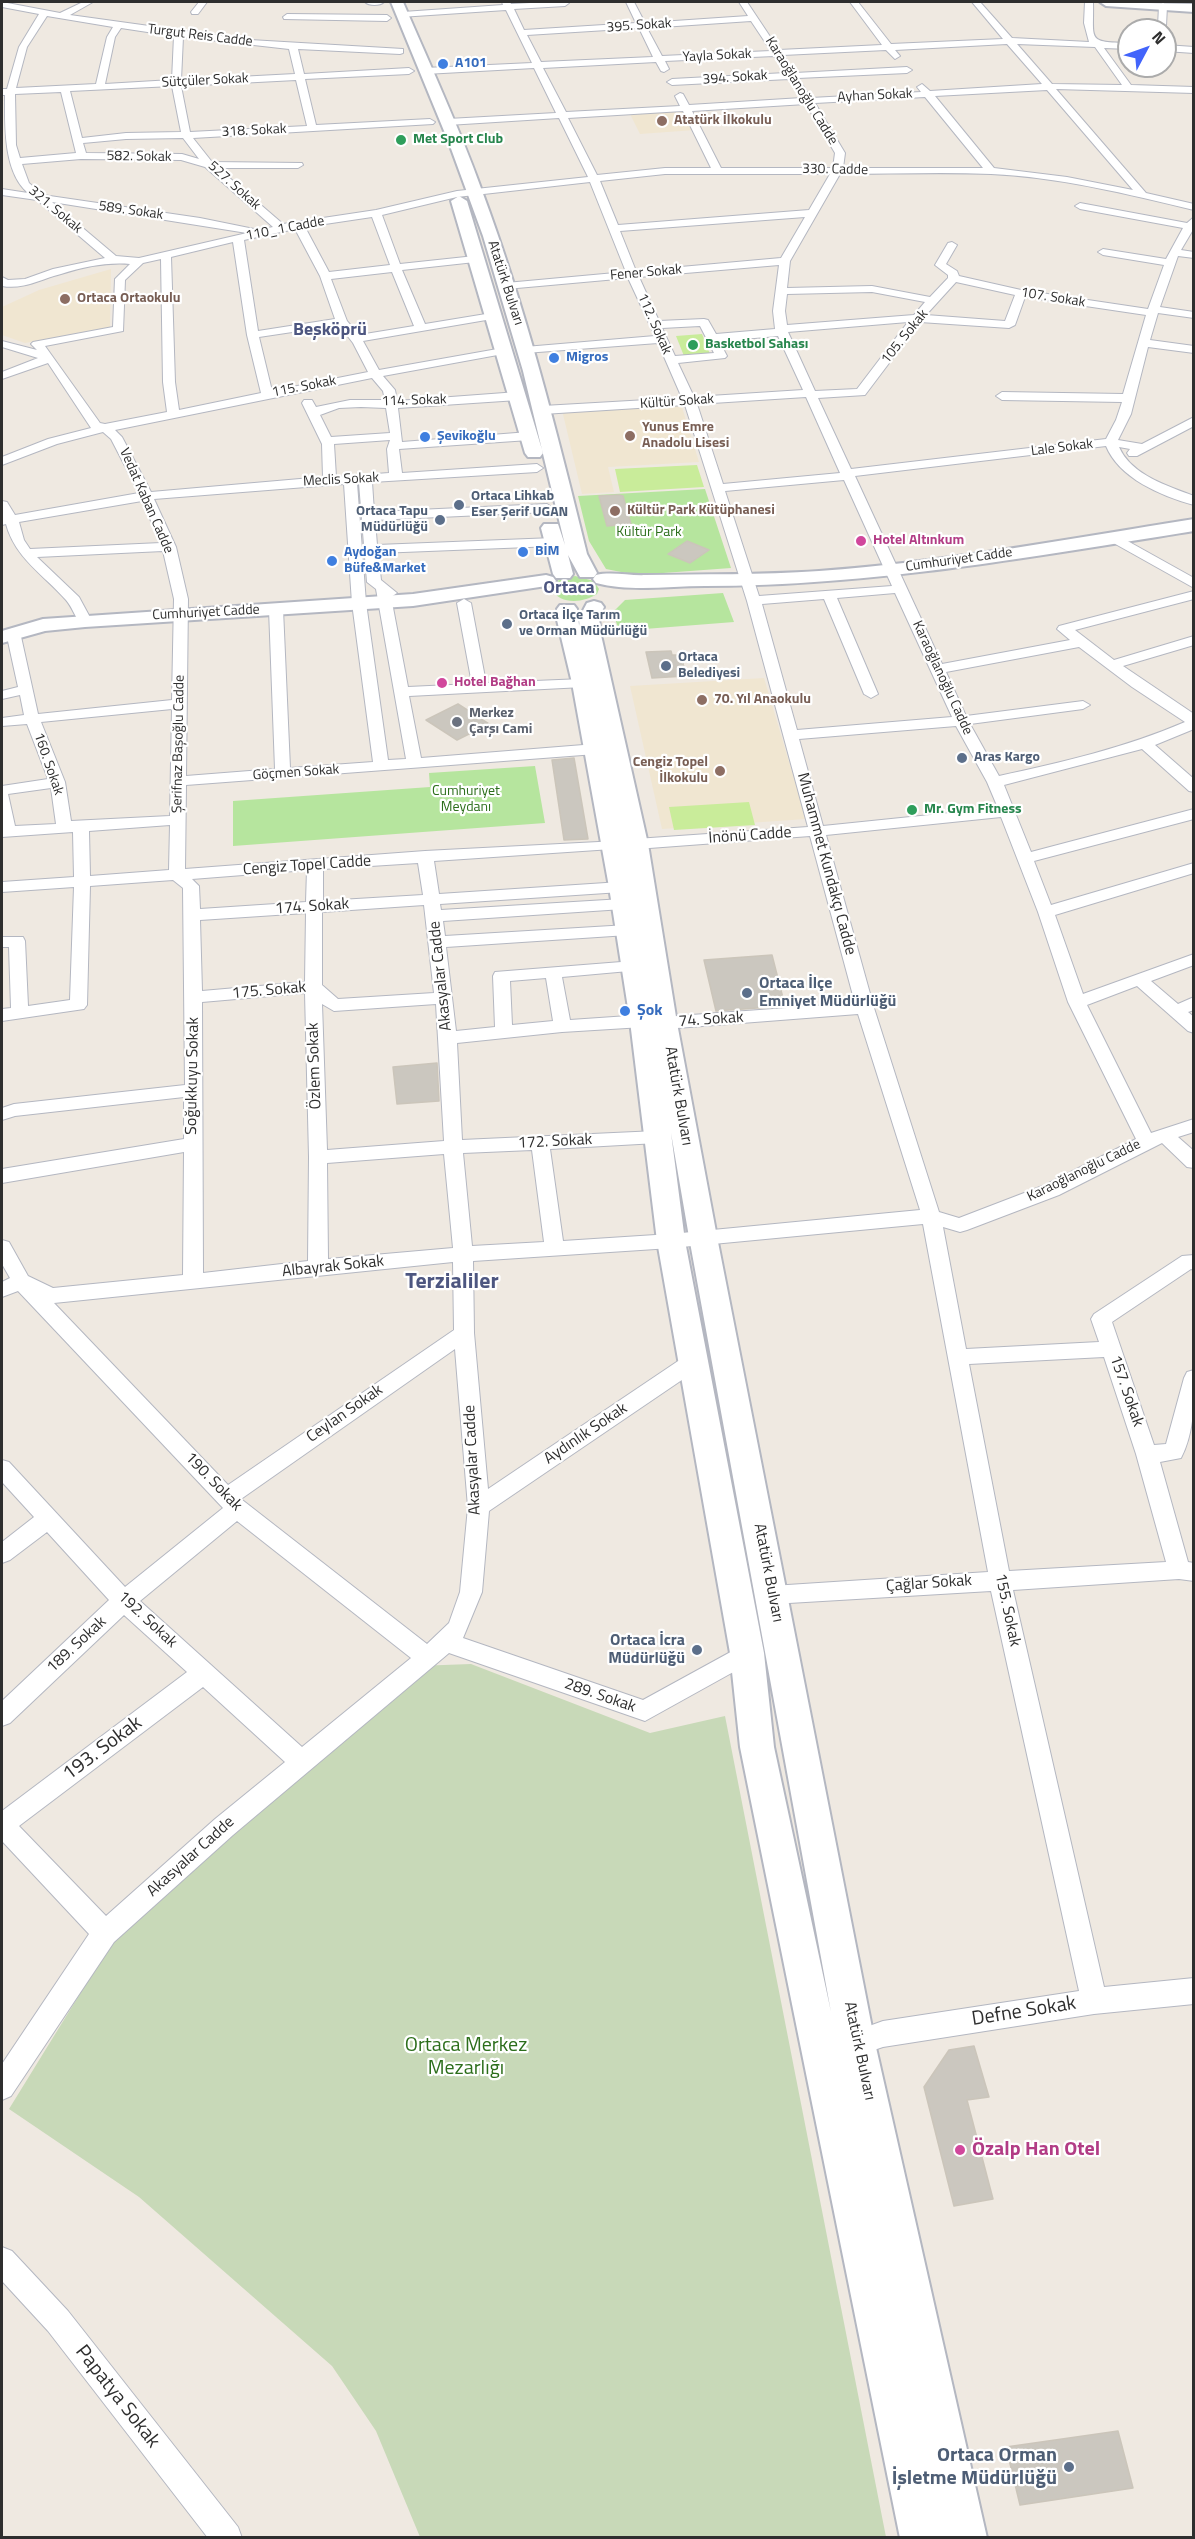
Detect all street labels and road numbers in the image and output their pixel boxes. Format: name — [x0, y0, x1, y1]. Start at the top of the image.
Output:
street label: 395. Sokak — [606, 15, 672, 37]
street label: Turgut Reis Cadde — [147, 21, 253, 51]
street label: Karaoğlanoğlu Cadde — [761, 34, 841, 148]
street label: Yayla Sokak — [682, 46, 752, 66]
street label: 394. Sokak — [702, 67, 768, 89]
street label: Sütçüler Sokak — [161, 70, 249, 92]
street label: Ayhan Sokak — [837, 86, 913, 106]
street label: 318. Sokak — [221, 121, 287, 141]
street label: 582. Sokak — [106, 148, 172, 166]
street label: 527. Sokak — [204, 158, 264, 214]
street label: 330. Cadde — [802, 161, 868, 179]
street label: 321. Sokak — [25, 183, 85, 237]
street label: 589. Sokak — [98, 198, 164, 224]
street label: 110_1 Cadde — [244, 213, 326, 245]
street label: Atatürk Bulvarı — [483, 239, 527, 327]
street label: Fener Sokak — [609, 261, 683, 285]
street label: 107. Sokak — [1020, 285, 1086, 311]
street label: 112. Sokak — [633, 291, 675, 357]
street label: 105. Sokak — [878, 306, 932, 368]
street label: 115. Sokak — [271, 373, 337, 401]
street label: 114. Sokak — [381, 391, 447, 411]
street label: Kültür Sokak — [639, 391, 715, 413]
street label: Lale Sokak — [1030, 436, 1094, 460]
street label: Vedat Kaban Cadde — [115, 446, 177, 556]
street label: Meclis Sokak — [303, 470, 379, 490]
street label: Cumhuriyet Cadde — [905, 544, 1013, 576]
street label: Cumhuriyet Cadde — [152, 602, 260, 624]
street label: Karaoğlanoğlu Cadde — [908, 618, 976, 738]
street label: Şerifnaz Başoğlu Cadde — [169, 675, 189, 813]
street label: 160. Sokak — [29, 731, 67, 797]
street label: Göçmen Sokak — [252, 762, 340, 784]
street label: Muhammet Kundakçı Cadde — [792, 771, 860, 957]
street label: İnönü Cadde — [708, 824, 792, 848]
street label: Cengiz Topel Cadde — [242, 852, 372, 880]
street label: 174. Sokak — [274, 895, 350, 919]
street label: Akasyalar Cadde — [426, 920, 456, 1032]
street label: 175. Sokak — [231, 978, 307, 1004]
street label: 74. Sokak — [678, 1008, 744, 1032]
street label: Soğukkuyu Sokak — [182, 1017, 204, 1135]
street label: Özlem Sokak — [304, 1022, 326, 1110]
street label: Atatürk Bulvarı — [660, 1045, 696, 1147]
street label: 172. Sokak — [517, 1130, 593, 1154]
street label: Karaoğlanoğlu Cadde — [1025, 1136, 1143, 1206]
street label: Albayrak Sokak — [281, 1252, 385, 1282]
street label: 157. Sokak — [1105, 1353, 1147, 1429]
street label: Ceylan Sokak — [303, 1381, 387, 1447]
street label: Aydınlık Sokak — [541, 1399, 631, 1469]
street label: Akasyalar Cadde — [461, 1404, 485, 1516]
street label: 190. Sokak — [180, 1449, 246, 1515]
street label: Atatürk Bulvarı — [749, 1522, 787, 1624]
street label: Çağlar Sokak — [885, 1571, 973, 1597]
street label: 155. Sokak — [990, 1572, 1024, 1648]
street label: 192. Sokak — [113, 1588, 181, 1652]
street label: 189. Sokak — [43, 1613, 111, 1677]
street label: 289. Sokak — [562, 1675, 638, 1717]
street label: 193. Sokak — [59, 1711, 147, 1787]
street label: Akasyalar Cadde — [143, 1813, 239, 1901]
street label: Defne Sokak — [970, 1992, 1078, 2032]
street label: Atatürk Bulvarı — [839, 2000, 879, 2102]
street label: Papatya Sokak — [69, 2341, 165, 2453]

